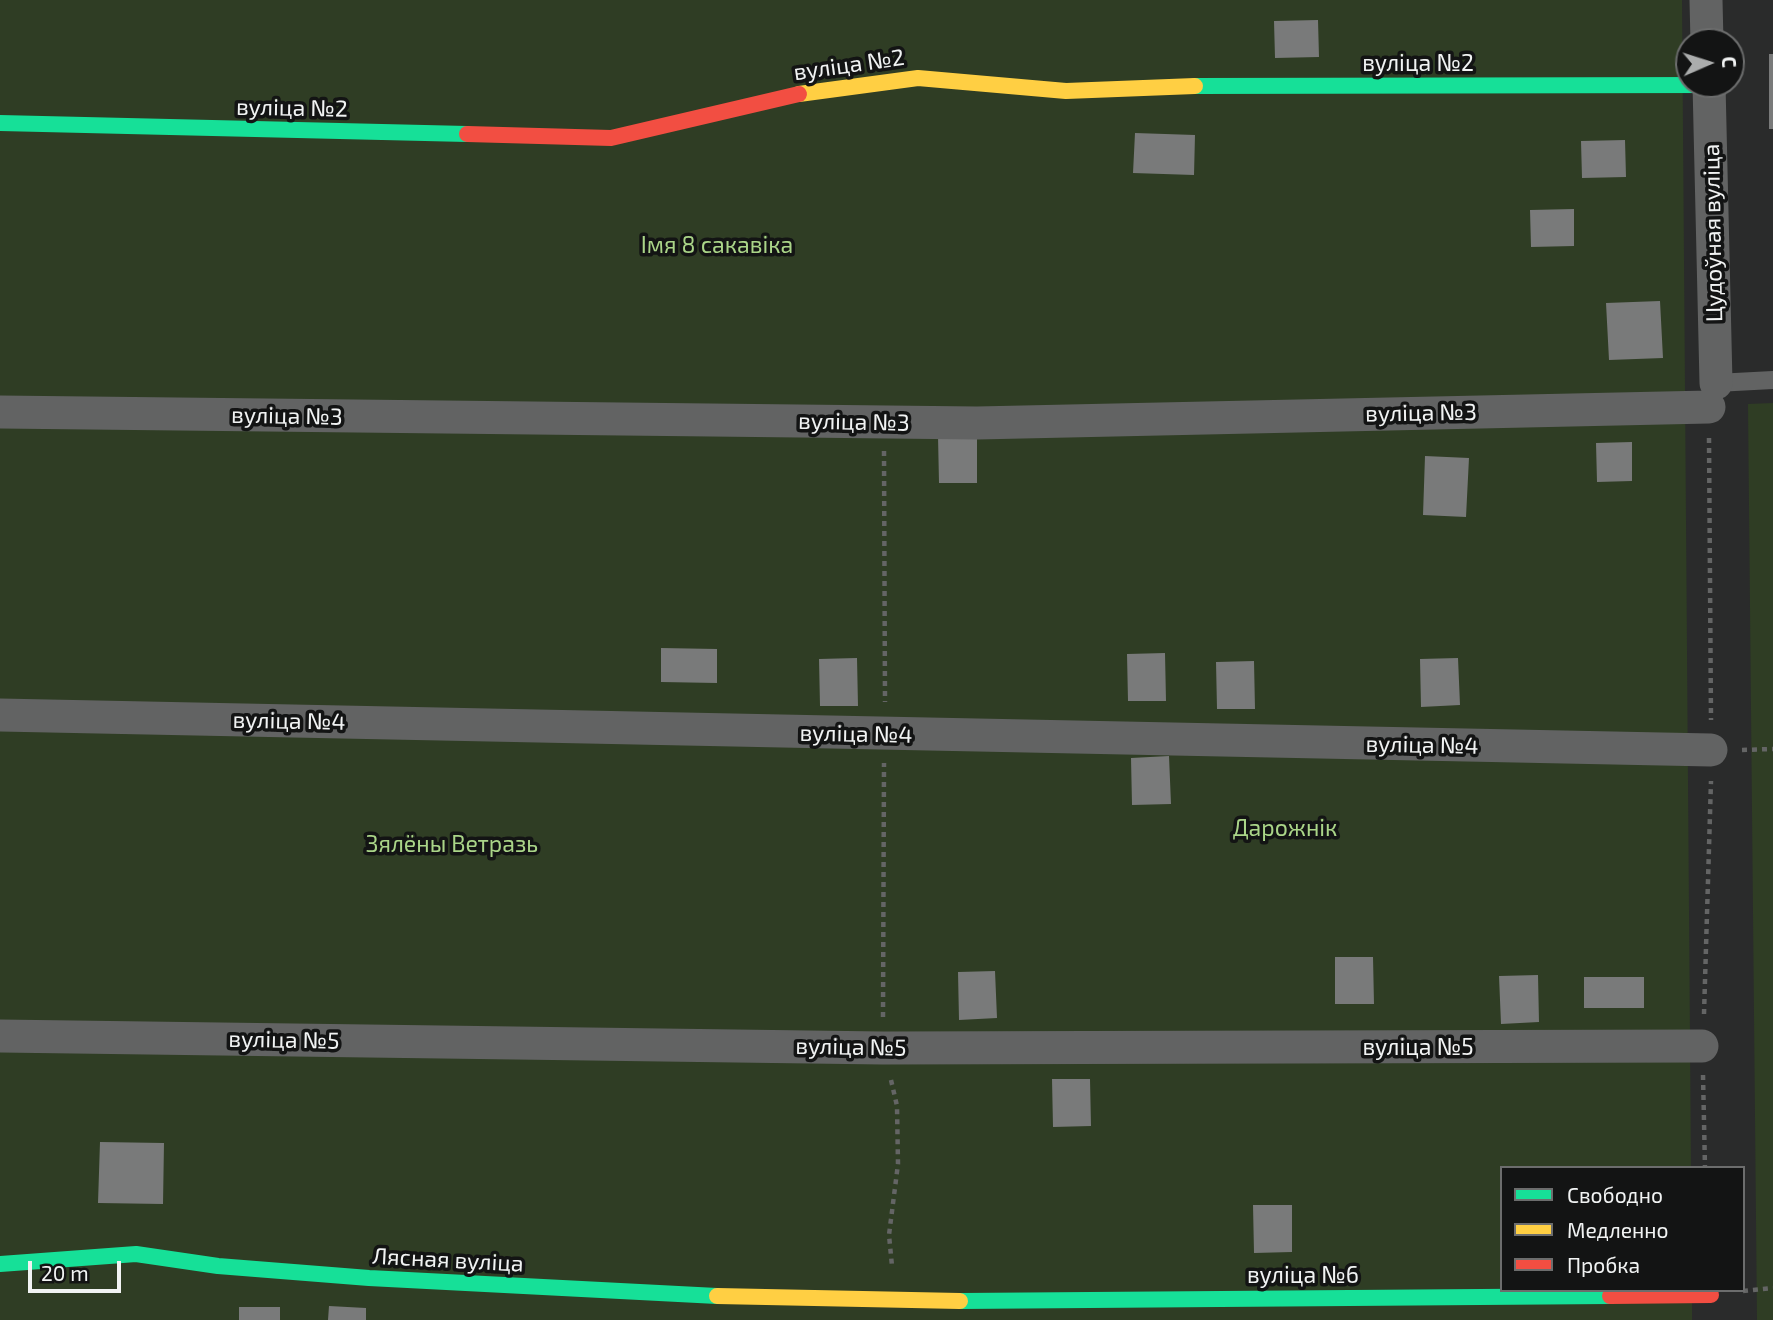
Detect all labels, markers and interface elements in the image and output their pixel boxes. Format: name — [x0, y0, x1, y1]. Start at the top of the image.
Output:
north arrow — [1675, 28, 1745, 98]
street label: вуліца №2 — [792, 44, 906, 86]
street label: вуліца №2 — [1362, 49, 1474, 77]
text: С — [1718, 56, 1741, 68]
street label: вуліца №2 — [236, 93, 348, 123]
street label: Цудоўная вуліца — [1698, 144, 1728, 322]
park label: Імя 8 сакавіка — [641, 231, 793, 259]
street label: вуліца №3 — [1365, 398, 1477, 428]
street label: вуліца №3 — [231, 401, 343, 431]
street label: вуліца №3 — [798, 407, 910, 437]
street label: вуліца №4 — [232, 706, 346, 736]
street label: вуліца №4 — [799, 719, 913, 749]
street label: вуліца №4 — [1365, 730, 1479, 760]
park label: Дарожнік — [1233, 814, 1337, 842]
park label: Зялёны Ветразь — [366, 830, 538, 858]
street label: вуліца №5 — [228, 1025, 340, 1055]
street label: вуліца №5 — [795, 1032, 907, 1062]
street label: вуліца №5 — [1362, 1033, 1474, 1061]
legend — [1500, 1166, 1745, 1292]
text: Свободно — [1567, 1182, 1663, 1207]
text: Медленно — [1567, 1217, 1669, 1242]
street label: Лясная вуліца — [372, 1242, 524, 1278]
scale bar — [32, 1246, 124, 1290]
text: Пробка — [1567, 1252, 1640, 1277]
text: 20 m — [41, 1260, 89, 1285]
street label: вуліца №6 — [1247, 1261, 1359, 1289]

